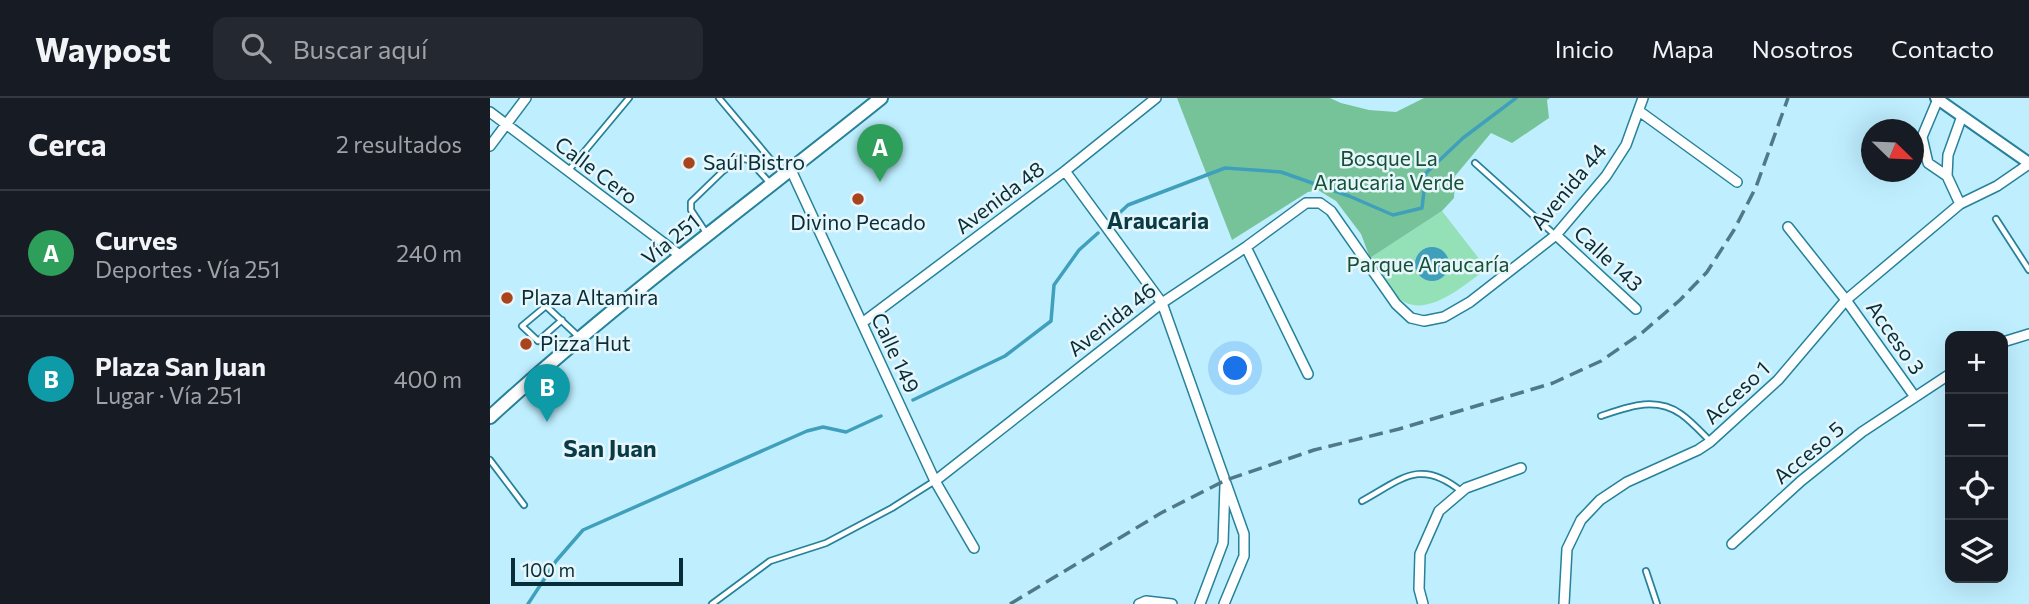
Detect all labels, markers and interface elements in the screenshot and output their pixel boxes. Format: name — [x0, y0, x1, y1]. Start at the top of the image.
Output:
search box — [213, 17, 703, 80]
text: Waypost — [35, 28, 171, 69]
icon: search — [237, 29, 275, 67]
text: Buscar aquí — [293, 33, 428, 64]
text: Inicio — [1555, 34, 1614, 63]
text: Mapa — [1652, 34, 1714, 63]
text: Nosotros — [1752, 34, 1853, 63]
text: Contacto — [1891, 34, 1994, 63]
north arrow — [1861, 119, 1924, 182]
pin: A — [857, 124, 903, 182]
text: Cerca — [28, 125, 107, 162]
text: 2 resultados — [336, 130, 462, 158]
street label: Calle Cero — [551, 131, 643, 209]
street label: Avenida 44 — [1525, 138, 1611, 234]
park label: Bosque La Araucaria Verde — [1314, 145, 1464, 194]
place label: Saúl Bistro — [703, 149, 805, 174]
marker: Saúl Bistro — [681, 155, 697, 171]
street label: Avenida 48 — [950, 155, 1049, 238]
marker: Divino Pecado — [850, 191, 866, 207]
district label: Araucaria — [1107, 206, 1209, 234]
street label: Vía 251 — [636, 208, 704, 270]
place label: Divino Pecado — [790, 209, 926, 234]
street label: Calle 143 — [1570, 220, 1649, 296]
text: Curves — [95, 224, 178, 255]
text: A — [43, 239, 59, 267]
text: 240 m — [396, 239, 462, 267]
park label: Parque Araucaría — [1347, 251, 1509, 276]
text: Deportes · Vía 251 — [95, 255, 280, 283]
street label: Avenida 46 — [1062, 277, 1160, 361]
place label: Plaza Altamira — [521, 284, 658, 309]
marker: Plaza Altamira — [499, 290, 515, 306]
street label: Acceso 3 — [1862, 296, 1931, 379]
street label: Calle 149 — [867, 308, 926, 396]
place label: Pizza Hut — [540, 330, 631, 355]
map controls — [1945, 331, 2008, 583]
button: + — [1945, 331, 2008, 394]
marker: Pizza Hut — [518, 336, 534, 352]
text: Plaza San Juan — [95, 350, 266, 381]
your location — [1218, 351, 1252, 385]
street label: Acceso 1 — [1698, 355, 1774, 429]
pin: B — [524, 364, 570, 422]
text: B — [43, 365, 59, 393]
text: 400 m — [394, 365, 462, 393]
text: Lugar · Vía 251 — [95, 381, 242, 409]
button: − — [1945, 394, 2008, 457]
street label: Acceso 5 — [1768, 415, 1848, 488]
district label: San Juan — [563, 433, 657, 462]
button: locate — [1945, 457, 2008, 520]
button: layers — [1945, 520, 2008, 583]
scale bar — [511, 555, 682, 587]
text: 100 m — [522, 558, 575, 581]

